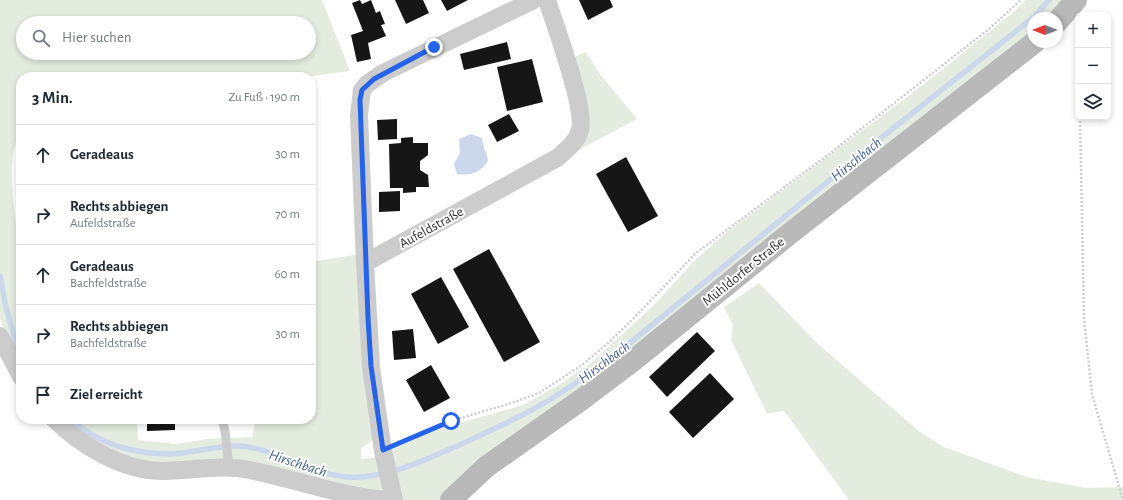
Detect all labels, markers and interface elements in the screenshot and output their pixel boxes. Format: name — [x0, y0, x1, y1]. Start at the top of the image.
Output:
north arrow — [1027, 12, 1063, 48]
map controls — [1075, 12, 1111, 120]
button: + — [1075, 12, 1111, 48]
search box — [16, 16, 316, 60]
icon: search — [30, 27, 52, 49]
text: Hier suchen — [62, 30, 132, 45]
route end — [425, 38, 443, 56]
button: − — [1075, 48, 1111, 84]
button: layers — [1075, 84, 1111, 120]
text: 3 Min. — [32, 89, 73, 106]
text: Zu Fuß · 190 m — [228, 91, 300, 104]
water label: Hirschbach — [828, 135, 884, 184]
icon: ahead — [32, 144, 54, 166]
text: Geradeaus — [70, 147, 134, 162]
text: 30 m — [275, 148, 300, 161]
text: Rechts abbiegen — [70, 199, 168, 214]
icon: right — [32, 204, 54, 226]
street label: Aufeldstraße — [397, 205, 466, 251]
text: 70 m — [275, 208, 300, 221]
text: Aufeldstraße — [70, 217, 136, 230]
street label: Mühldorfer Straße — [700, 235, 787, 309]
text: Geradeaus — [70, 259, 134, 274]
icon: ahead — [32, 264, 54, 286]
text: 60 m — [274, 268, 300, 281]
text: Bachfeldstraße — [70, 277, 146, 290]
text: Rechts abbiegen — [70, 319, 168, 334]
icon: right — [32, 324, 54, 346]
text: 30 m — [275, 328, 300, 341]
text: Bachfeldstraße — [70, 337, 146, 350]
water label: Hirschbach — [576, 338, 633, 386]
icon: arrive — [32, 384, 54, 406]
text: Ziel erreicht — [70, 387, 143, 402]
route start — [442, 412, 460, 430]
water label: Hirschbach — [267, 447, 329, 480]

